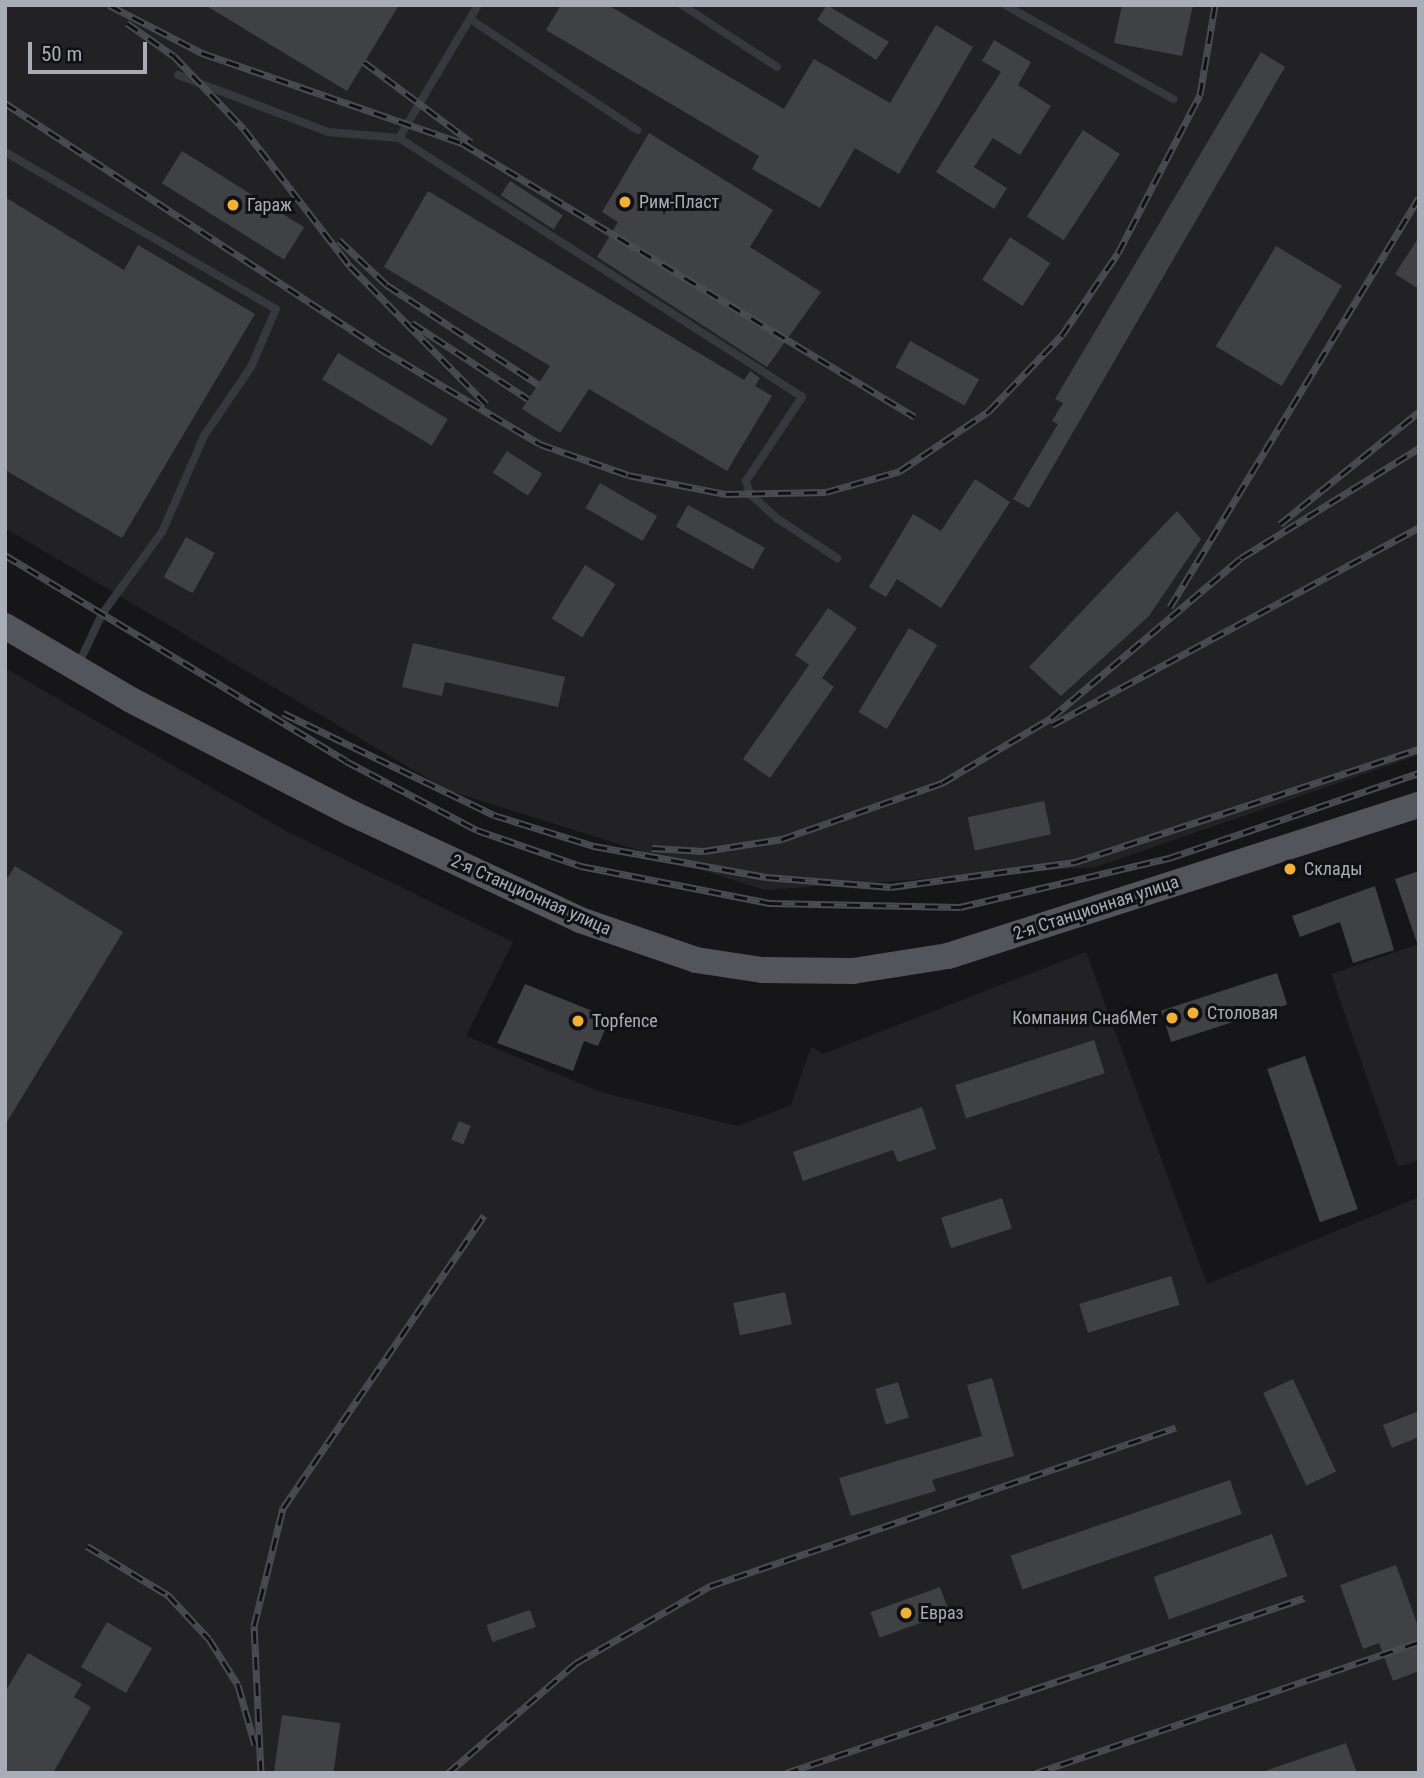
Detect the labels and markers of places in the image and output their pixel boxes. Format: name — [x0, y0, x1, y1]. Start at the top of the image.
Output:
place label: Рим-Пласт — [639, 191, 719, 213]
place label: Гараж — [247, 194, 292, 216]
marker: Рим-Пласт — [617, 194, 633, 210]
marker: Гараж — [225, 197, 241, 213]
place label: Склады — [1304, 858, 1363, 880]
marker: Склады — [1282, 861, 1298, 877]
place label: Столовая — [1207, 1002, 1278, 1024]
marker: Столовая — [1185, 1005, 1201, 1021]
place label: Компания СнабМет — [1012, 1007, 1158, 1029]
place label: Topfence — [592, 1010, 658, 1032]
marker: Компания СнабМет — [1164, 1010, 1180, 1026]
marker: Topfence — [570, 1013, 586, 1029]
place label: Евраз — [920, 1602, 964, 1624]
marker: Евраз — [898, 1605, 914, 1621]

